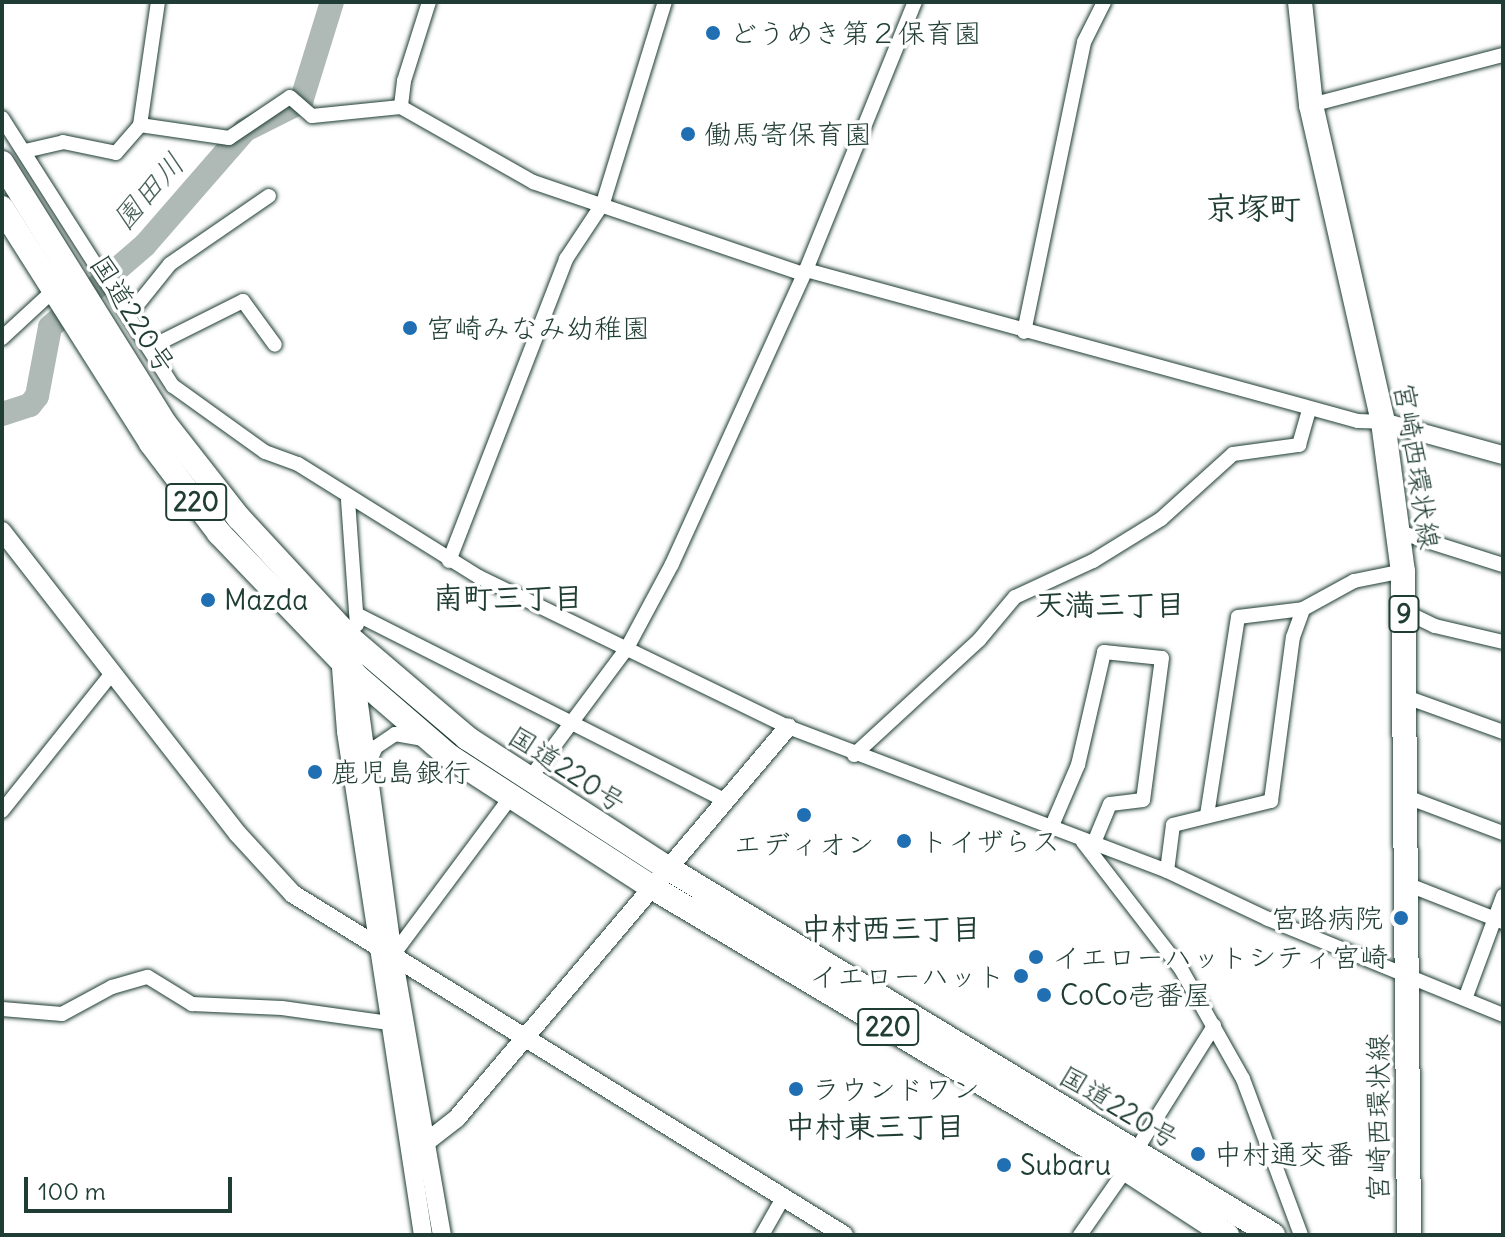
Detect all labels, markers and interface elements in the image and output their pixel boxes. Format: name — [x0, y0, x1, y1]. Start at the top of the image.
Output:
place label: どうめき第２保育園 — [729, 16, 981, 50]
marker: どうめき第２保育園 — [704, 24, 722, 42]
place label: 働馬寄保育園 — [704, 117, 872, 151]
marker: 働馬寄保育園 — [679, 125, 697, 143]
water label: 園田川 — [105, 146, 191, 236]
district label: 京塚町 — [1205, 189, 1301, 227]
street label: 国道220号 — [83, 249, 183, 379]
place label: 宮崎みなみ幼稚園 — [426, 311, 650, 345]
marker: 宮崎みなみ幼稚園 — [401, 319, 419, 337]
street label: 宮崎西環状線 — [1387, 380, 1447, 552]
road number: 220 — [164, 480, 228, 524]
district label: 南町三丁目 — [433, 579, 583, 615]
place label: Mazda — [224, 583, 308, 617]
district label: 天満三丁目 — [1035, 586, 1185, 622]
marker: Mazda — [199, 591, 217, 609]
road number: 9 — [1388, 592, 1420, 636]
street label: 国道220号 — [502, 719, 632, 819]
place label: 鹿児島銀行 — [331, 755, 471, 789]
marker: 鹿児島銀行 — [306, 763, 324, 781]
marker: エディオン — [795, 806, 813, 824]
place label: トイザらス — [920, 824, 1060, 858]
place label: エディオン — [734, 827, 874, 861]
marker: トイザらス — [895, 832, 913, 850]
place label: 宮路病院 — [1271, 901, 1383, 935]
marker: 宮路病院 — [1390, 907, 1412, 929]
district label: 中村西三丁目 — [801, 910, 981, 946]
place label: イエローハットシティ宮崎 — [1052, 940, 1388, 974]
marker: イエローハットシティ宮崎 — [1027, 948, 1045, 966]
place label: イエローハット — [809, 959, 1005, 993]
marker: イエローハット — [1012, 967, 1030, 985]
place label: CoCo壱番屋 — [1060, 978, 1212, 1012]
marker: CoCo壱番屋 — [1035, 986, 1053, 1004]
road number: 220 — [856, 1005, 920, 1049]
street label: 宮崎西環状線 — [1361, 1034, 1395, 1202]
street label: 国道220号 — [1053, 1058, 1185, 1156]
place label: ラウンドワン — [812, 1072, 980, 1106]
marker: ラウンドワン — [787, 1080, 805, 1098]
district label: 中村東三丁目 — [785, 1108, 965, 1144]
place label: 中村通交番 — [1214, 1137, 1354, 1171]
marker: 中村通交番 — [1189, 1145, 1207, 1163]
place label: Subaru — [1020, 1148, 1111, 1182]
marker: Subaru — [995, 1156, 1013, 1174]
scale bar — [28, 1161, 236, 1211]
text: 100 m — [38, 1176, 106, 1206]

